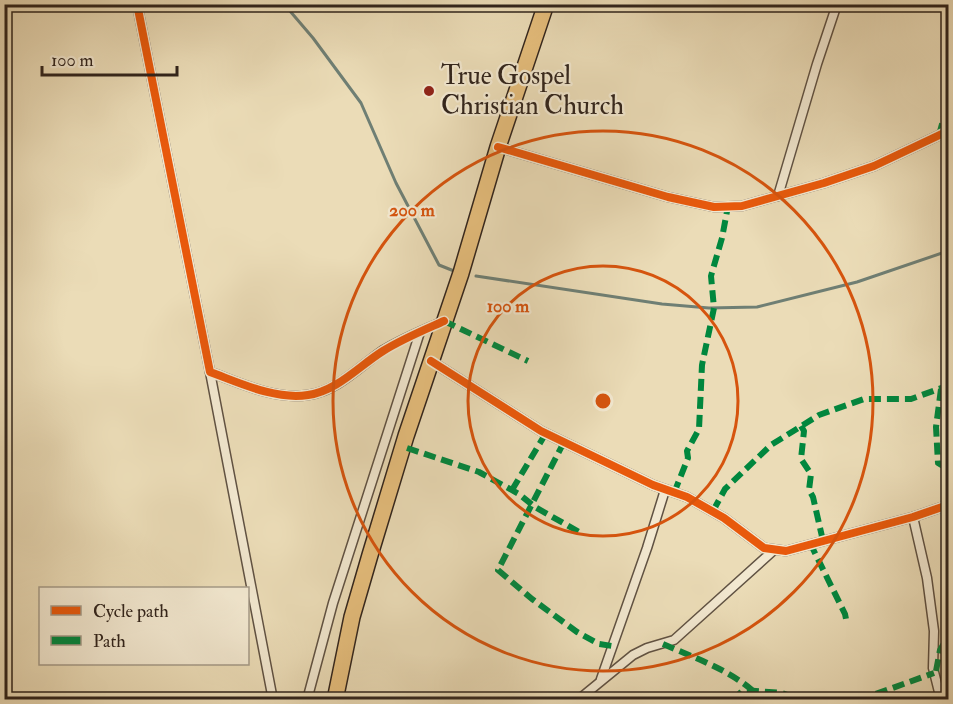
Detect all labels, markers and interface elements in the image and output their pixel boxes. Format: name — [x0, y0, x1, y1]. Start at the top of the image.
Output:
scale bar — [42, 39, 177, 77]
text: 100 m — [51, 49, 94, 72]
place label: True Gospel Christian Church — [441, 60, 624, 122]
marker: True Gospel Christian Church — [422, 84, 436, 98]
text: 200 m — [389, 199, 436, 222]
text: 100 m — [487, 295, 530, 318]
centre of rings — [593, 391, 613, 411]
legend — [39, 587, 249, 665]
text: Cycle path — [93, 600, 169, 623]
text: Path — [93, 630, 126, 653]

